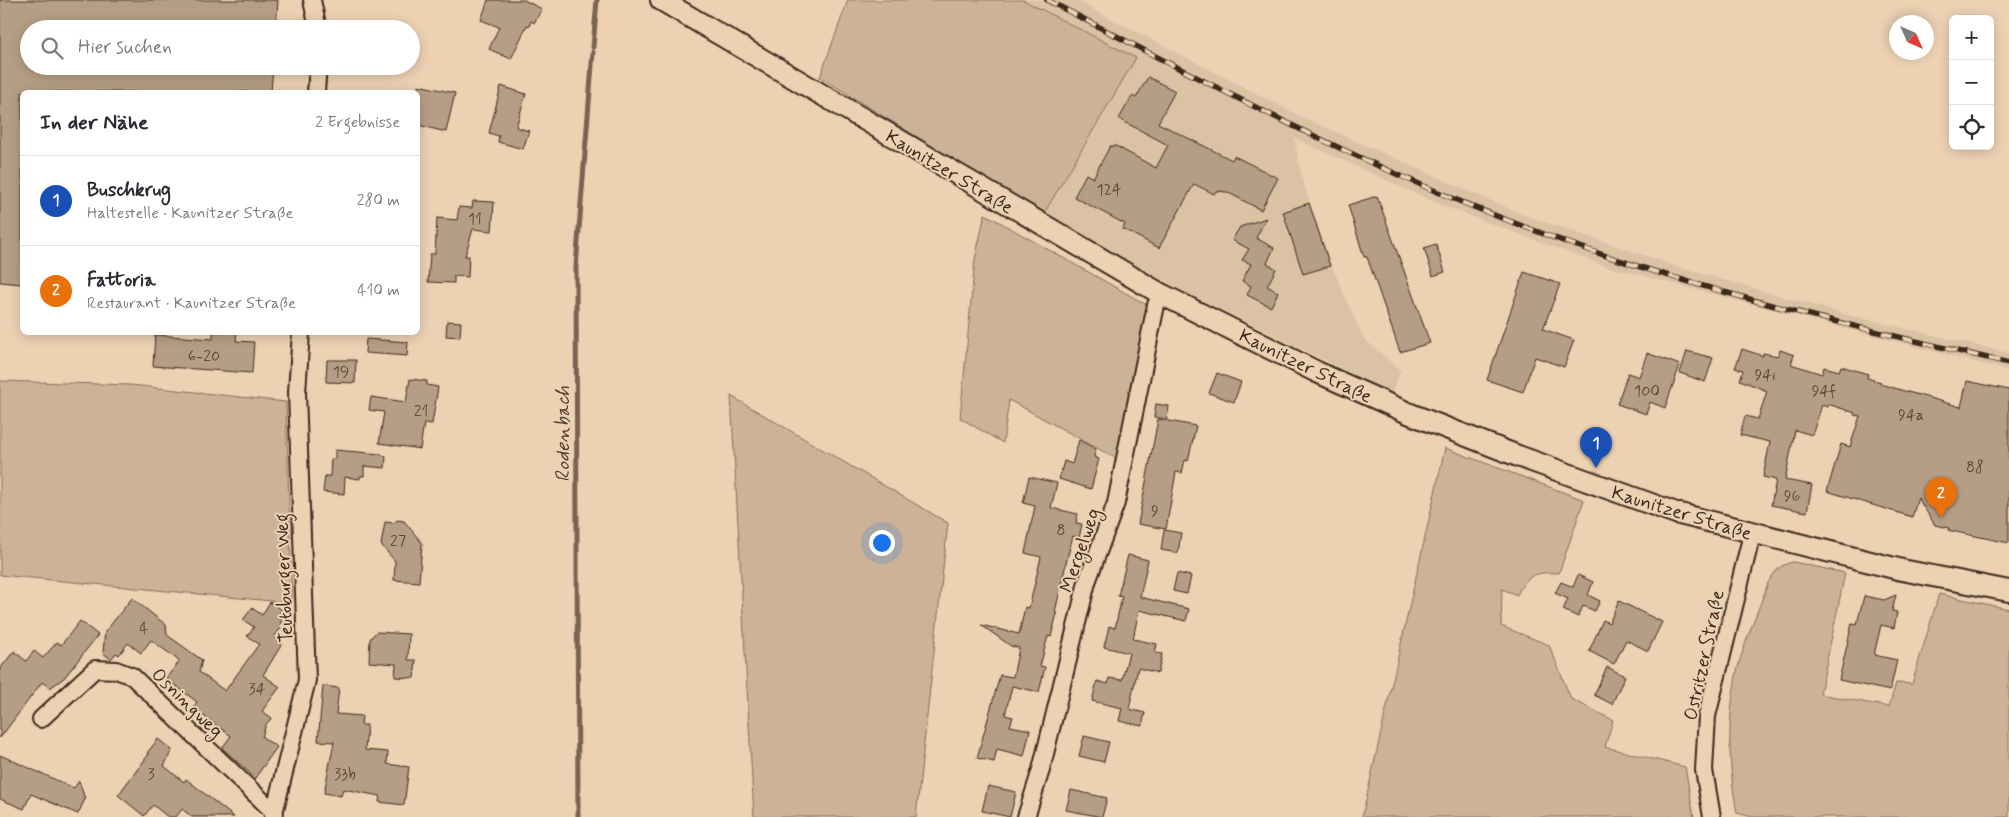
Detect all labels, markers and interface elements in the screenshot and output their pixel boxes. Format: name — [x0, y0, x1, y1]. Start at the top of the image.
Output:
north arrow — [1889, 15, 1934, 60]
map controls — [1949, 15, 1994, 150]
button: + — [1949, 15, 1994, 60]
search box — [20, 20, 420, 75]
icon: search — [38, 34, 66, 62]
text: Hier suchen — [78, 35, 172, 60]
button: − — [1949, 60, 1994, 105]
button: locate — [1949, 105, 1994, 150]
text: In der Nähe — [40, 109, 148, 137]
text: 2 Ergebnisse — [315, 112, 400, 133]
street label: Kaunitzer Straße — [881, 124, 1018, 220]
text: Buschkrug — [87, 178, 171, 203]
house number: 124 — [1096, 180, 1122, 201]
text: 1 — [52, 190, 60, 211]
text: 280 m — [357, 190, 400, 211]
text: Haltestelle · Kaunitzer Straße — [87, 203, 293, 224]
house number: 11 — [468, 209, 482, 230]
text: Fattoria — [87, 268, 156, 293]
text: 2 — [52, 280, 60, 301]
text: 410 m — [357, 280, 400, 301]
text: Restaurant · Kaunitzer Straße — [87, 293, 296, 314]
street label: Kaunitzer Straße — [1235, 323, 1376, 409]
house number: 6-20 — [188, 346, 220, 367]
house number: 19 — [333, 362, 349, 383]
house number: 94i — [1754, 365, 1776, 386]
house number: 100 — [1634, 381, 1660, 402]
house number: 94f — [1812, 381, 1836, 402]
water label: Rodenbach — [550, 385, 577, 482]
house number: 21 — [414, 401, 428, 422]
house number: 94a — [1898, 405, 1924, 426]
pin: 1 — [1580, 427, 1612, 468]
house number: 88 — [1966, 457, 1984, 478]
pin: 2 — [1925, 477, 1957, 518]
street label: Kaunitzer Straße — [1609, 480, 1755, 547]
house number: 96 — [1784, 486, 1800, 507]
house number: 9 — [1151, 501, 1159, 522]
street label: Mergelweg — [1054, 505, 1108, 597]
street label: Teutoburger Weg — [270, 513, 302, 643]
house number: 8 — [1056, 520, 1066, 541]
your location — [869, 530, 895, 556]
house number: 27 — [390, 531, 406, 552]
street label: Ostritzer Straße — [1678, 588, 1730, 723]
house number: 4 — [139, 618, 149, 639]
street label: Osningweg — [144, 662, 228, 745]
house number: 34 — [249, 679, 266, 700]
house number: 3 — [147, 764, 155, 785]
house number: 33b — [334, 764, 356, 785]

